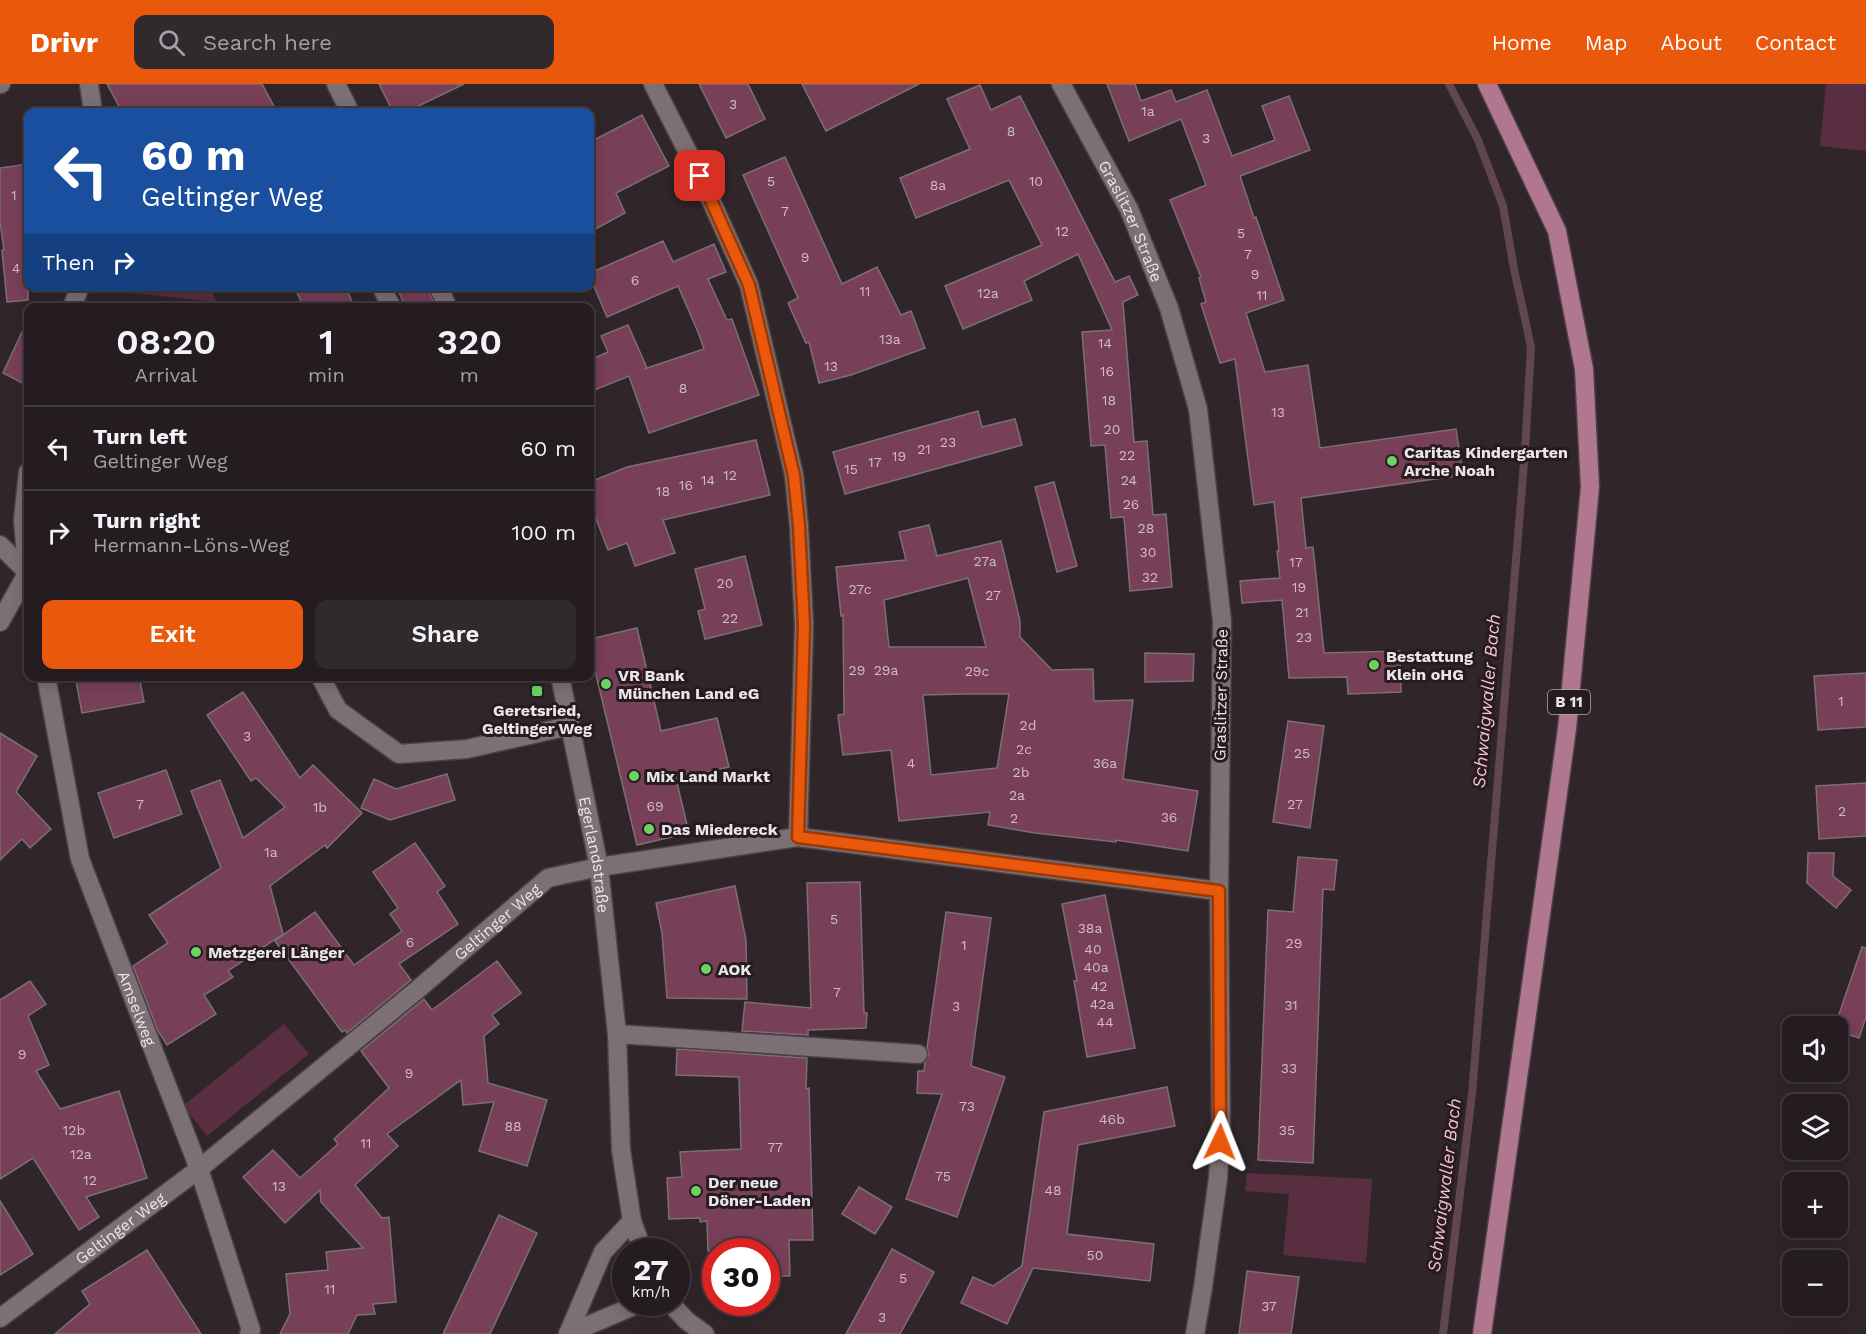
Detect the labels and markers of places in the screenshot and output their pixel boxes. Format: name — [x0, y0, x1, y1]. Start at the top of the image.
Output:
pin — [674, 150, 725, 201]
place label: Caritas Kindergarten Arche Noah — [1404, 443, 1568, 480]
marker: Caritas Kindergarten Arche Noah — [1385, 454, 1399, 468]
place label: Bestattung Klein oHG — [1386, 647, 1473, 684]
marker: Bestattung Klein oHG — [1367, 658, 1381, 672]
place label: VR Bank München Land eG — [618, 666, 759, 703]
marker: VR Bank München Land eG — [599, 677, 613, 691]
marker: Geretsried, Geltinger Weg — [530, 684, 544, 698]
place label: Geretsried, Geltinger Weg — [482, 701, 592, 738]
place label: Mix Land Markt — [646, 767, 770, 786]
marker: Mix Land Markt — [627, 769, 641, 783]
place label: Das Miedereck — [661, 820, 778, 839]
marker: Das Miedereck — [642, 822, 656, 836]
place label: Metzgerei Länger — [208, 943, 344, 962]
marker: Metzgerei Länger — [189, 945, 203, 959]
place label: AOK — [718, 960, 751, 979]
marker: AOK — [699, 962, 713, 976]
place label: Der neue Döner-Laden — [708, 1173, 811, 1210]
marker: Der neue Döner-Laden — [689, 1184, 703, 1198]

